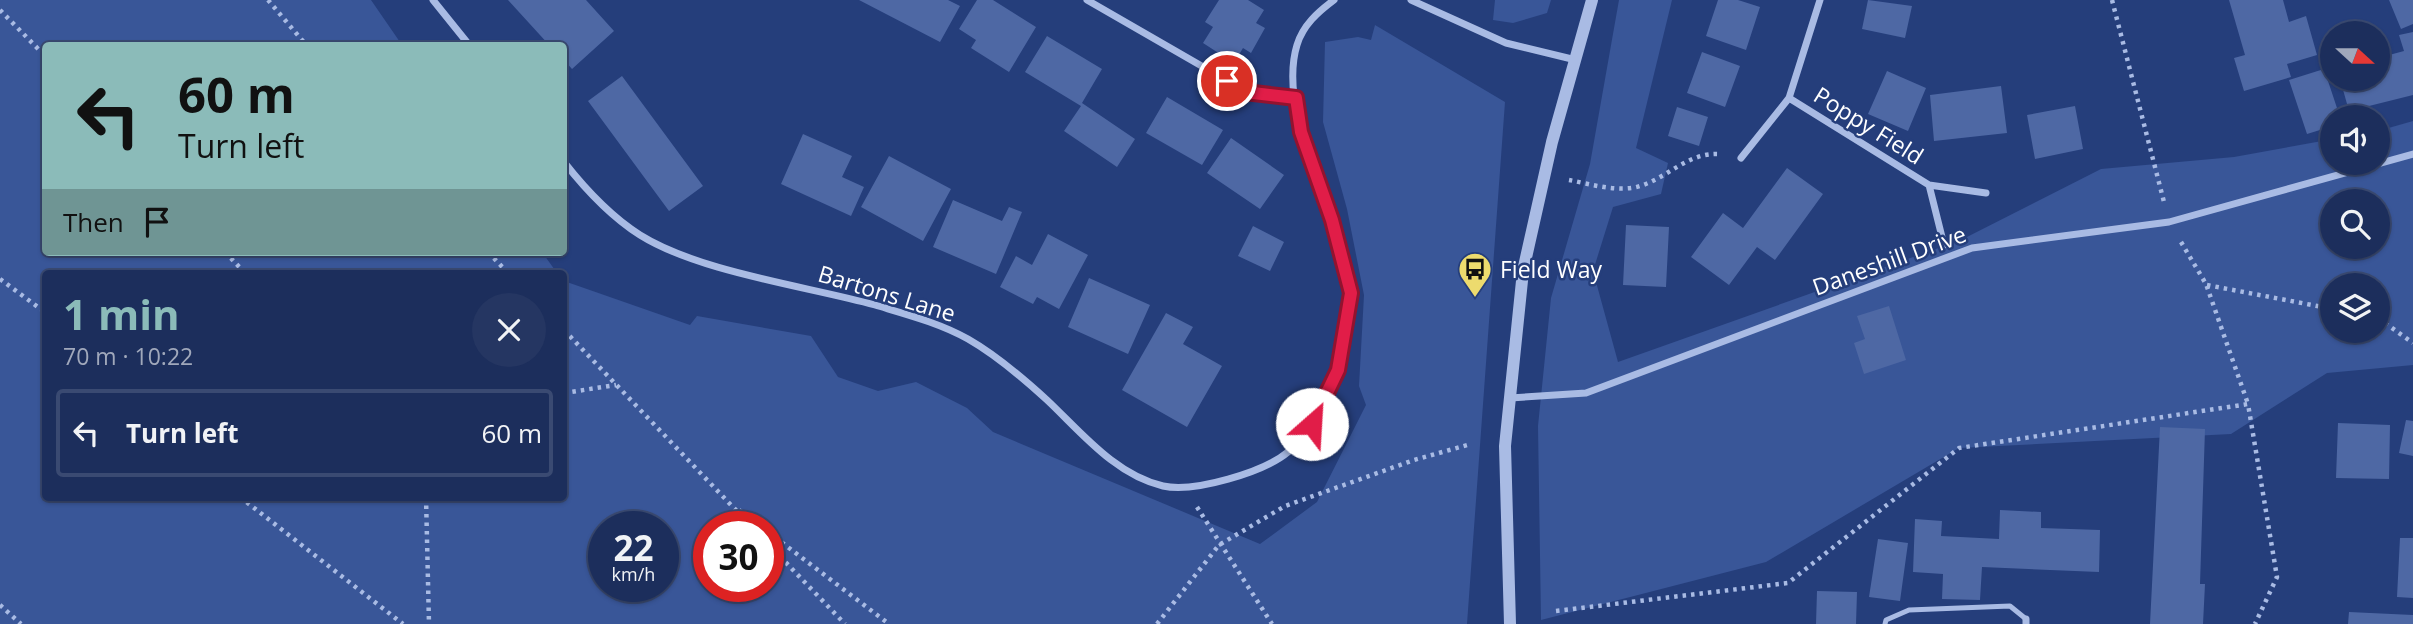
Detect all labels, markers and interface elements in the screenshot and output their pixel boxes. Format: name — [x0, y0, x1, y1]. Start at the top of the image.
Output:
north arrow — [2320, 21, 2390, 91]
map controls — [2320, 21, 2390, 343]
pin — [1197, 51, 1257, 111]
text: 60 m — [178, 61, 295, 127]
icon: arrive — [1208, 62, 1246, 100]
icon: left — [63, 70, 154, 161]
street label: Poppy Field — [1808, 79, 1930, 171]
button: sound — [2320, 105, 2390, 175]
text: Turn left — [178, 124, 304, 167]
button: search — [2320, 189, 2390, 259]
icon: arrive — [138, 203, 176, 241]
text: Then — [63, 204, 124, 240]
street label: Daneshill Drive — [1808, 217, 1970, 303]
bus stop icon: Field Way — [1456, 250, 1494, 299]
place label: Field Way — [1500, 253, 1602, 285]
street label: Bartons Lane — [814, 257, 960, 329]
button: layers — [2320, 273, 2390, 343]
text: 1 min — [63, 285, 180, 342]
button: close — [472, 293, 546, 367]
text: 70 m · 10:22 — [63, 340, 193, 372]
position arrow — [1275, 387, 1349, 461]
icon: left — [67, 414, 105, 452]
text: Turn left — [126, 415, 238, 451]
text: 60 m — [481, 415, 542, 451]
speed limit sign: 30 — [693, 511, 784, 602]
text: 22 — [613, 524, 654, 571]
text: km/h — [612, 562, 655, 586]

